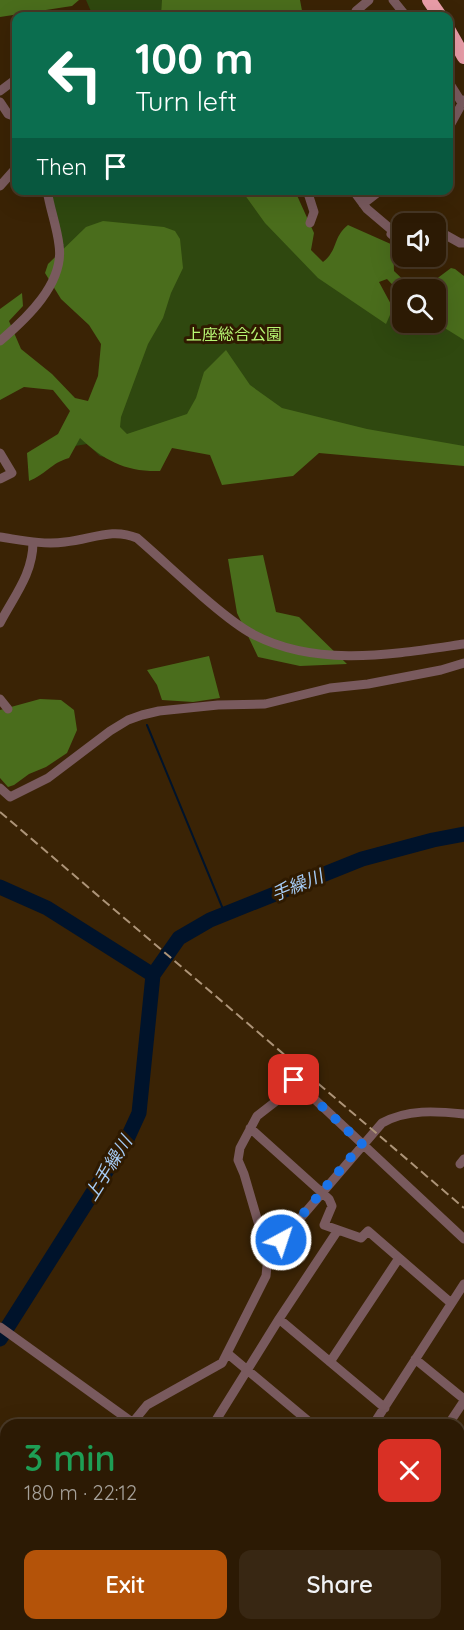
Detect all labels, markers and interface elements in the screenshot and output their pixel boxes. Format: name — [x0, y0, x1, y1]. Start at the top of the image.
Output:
text: 100 m — [135, 32, 253, 85]
icon: left — [36, 36, 114, 114]
text: Turn left — [135, 84, 237, 118]
icon: arrive — [99, 150, 132, 183]
text: Then — [36, 153, 87, 181]
map controls — [392, 213, 446, 333]
button: sound — [392, 213, 446, 267]
button: search — [392, 279, 446, 333]
park label: 上座総合公園 — [186, 324, 282, 344]
water label: 手繰川 — [268, 863, 328, 906]
pin — [268, 1054, 319, 1105]
icon: arrive — [277, 1063, 310, 1096]
water label: 上手繰川 — [79, 1130, 138, 1205]
position arrow — [249, 1208, 313, 1272]
text: 3 min — [24, 1435, 116, 1480]
button: close — [378, 1439, 441, 1502]
text: 180 m · 22:12 — [24, 1480, 137, 1505]
button: Exit — [24, 1550, 227, 1619]
button: Share — [239, 1550, 441, 1619]

